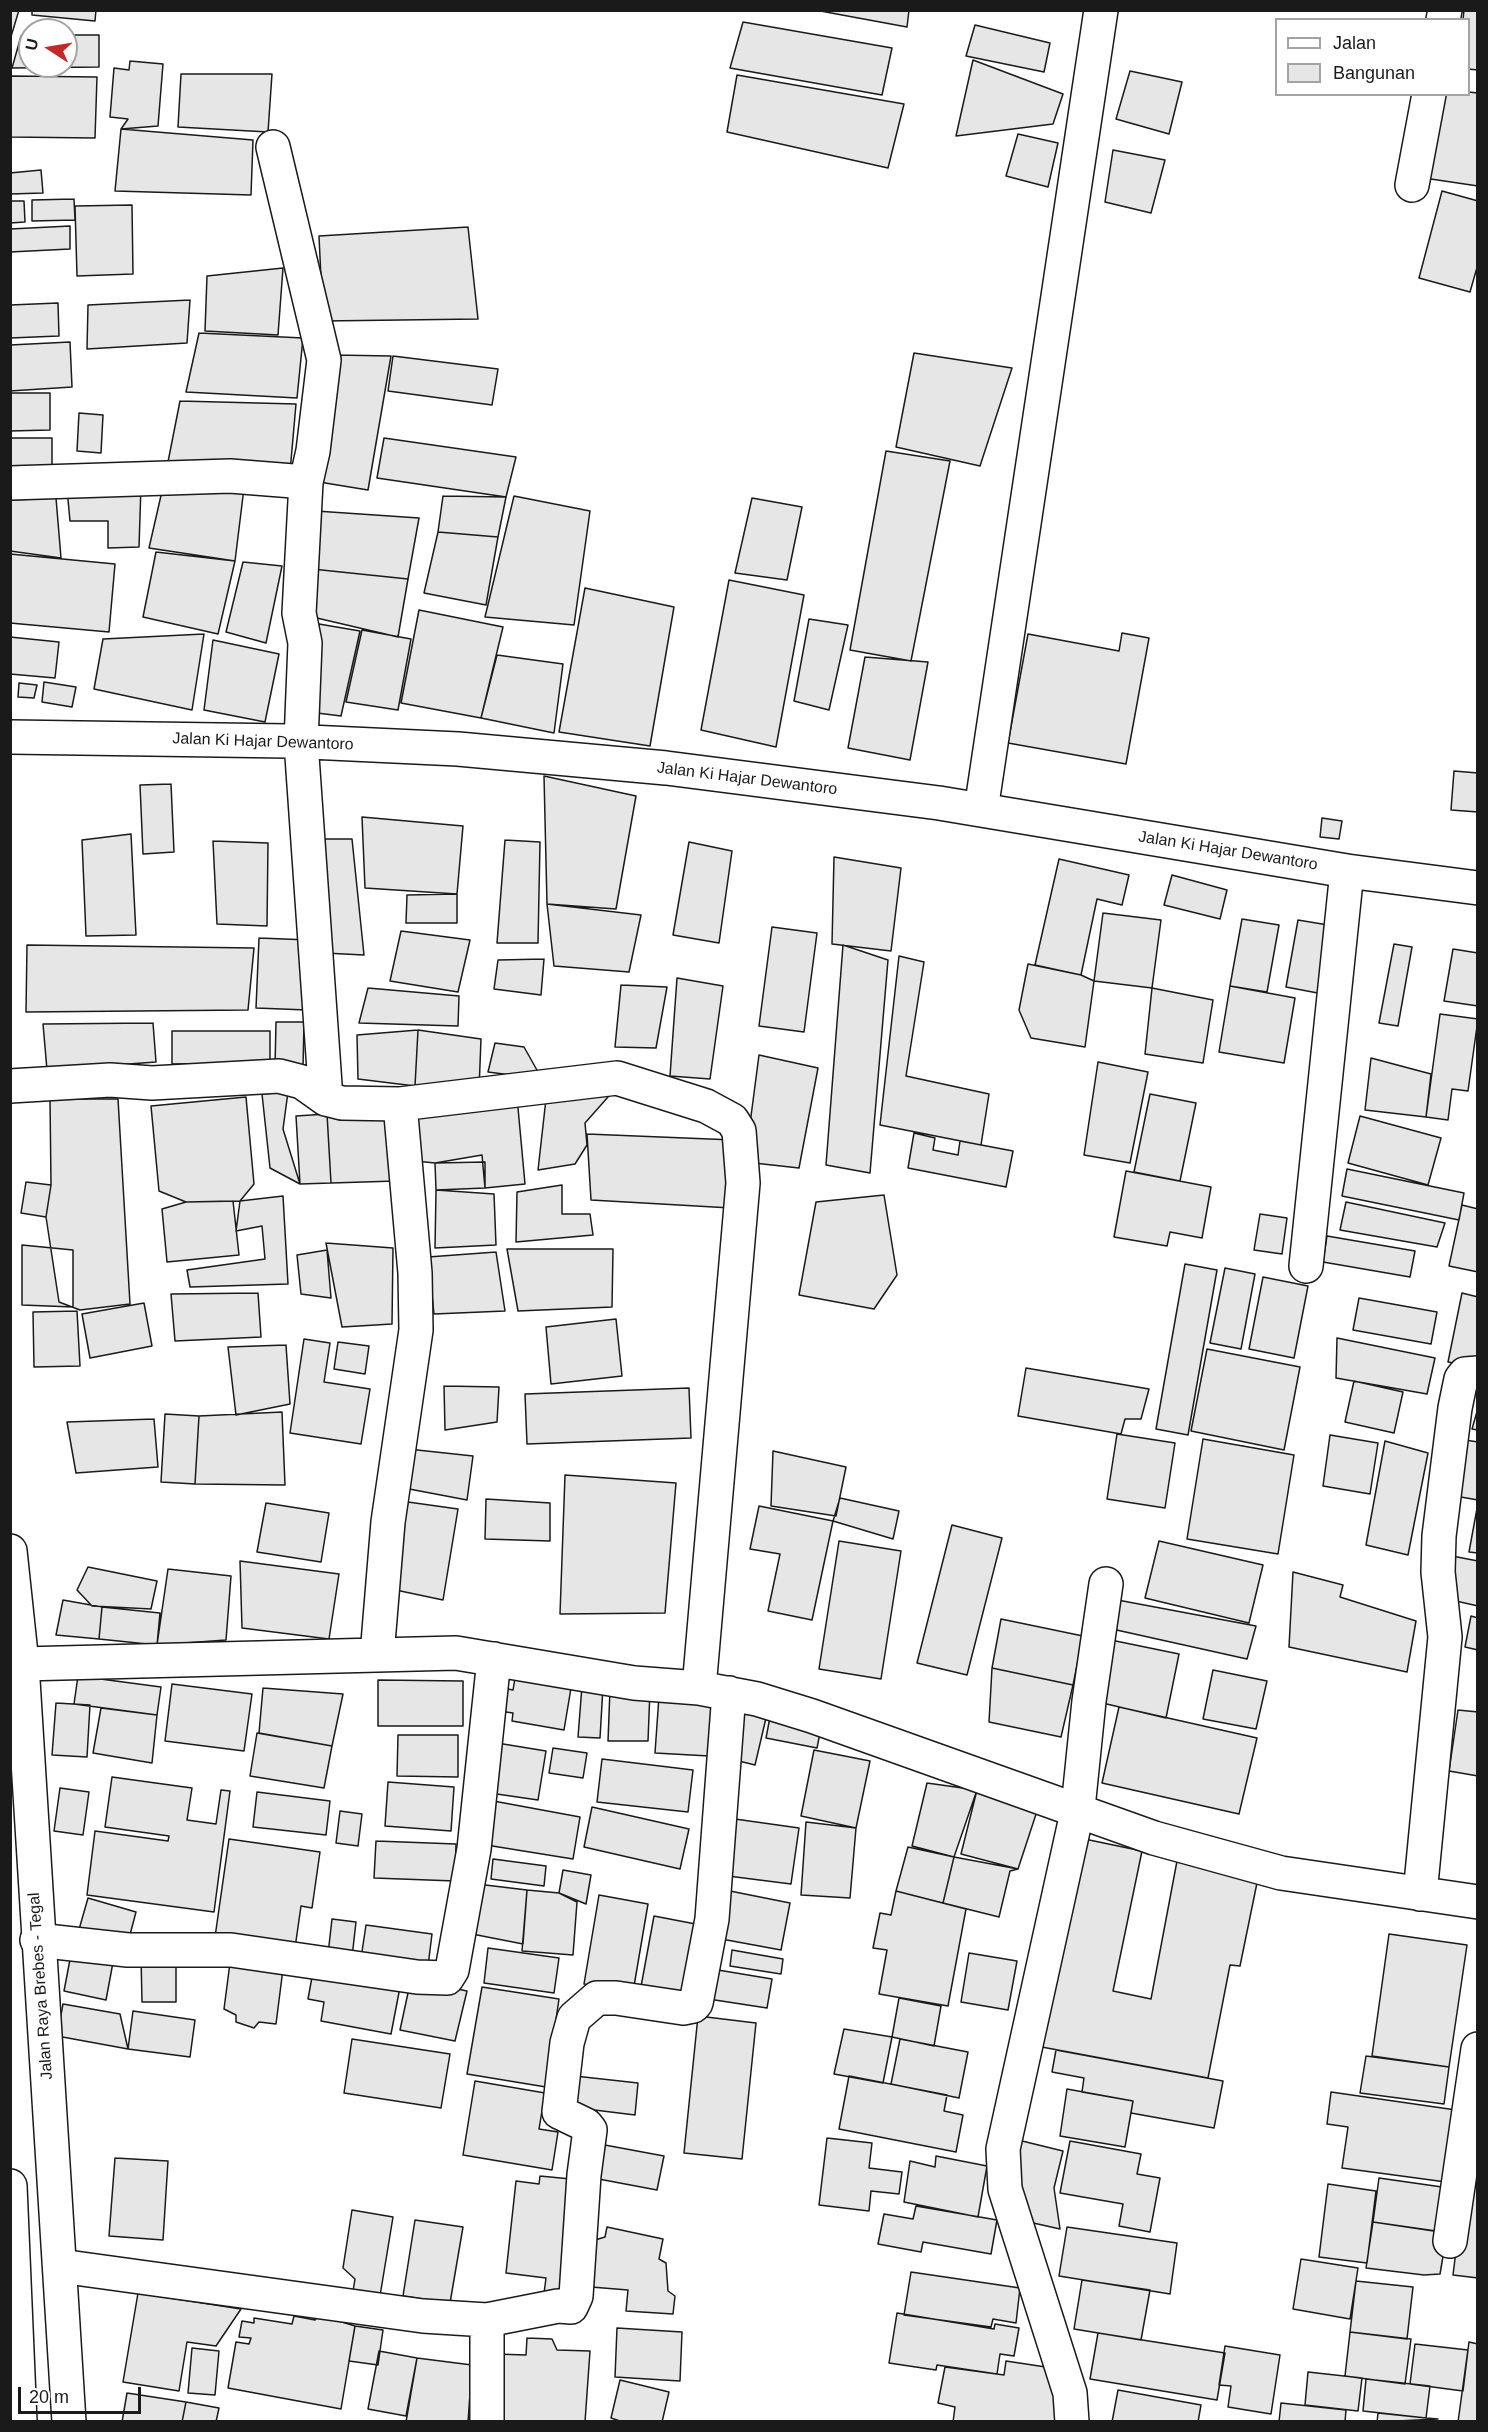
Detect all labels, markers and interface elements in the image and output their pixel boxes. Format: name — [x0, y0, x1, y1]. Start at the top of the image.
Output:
north arrow — [18, 18, 78, 78]
legend — [1275, 18, 1470, 96]
text: Jalan — [1333, 33, 1376, 53]
text: U — [22, 37, 41, 52]
text: Bangunan — [1333, 63, 1415, 83]
street label: Jalan Ki Hajar Dewantoro — [172, 729, 354, 755]
street label: Jalan Ki Hajar Dewantoro — [656, 758, 838, 800]
street label: Jalan Ki Hajar Dewantoro — [1137, 827, 1319, 875]
street label: Jalan Raya Brebes - Tegal — [25, 1892, 57, 2080]
scale bar — [21, 2375, 144, 2413]
text: 20 m — [29, 2387, 69, 2407]

